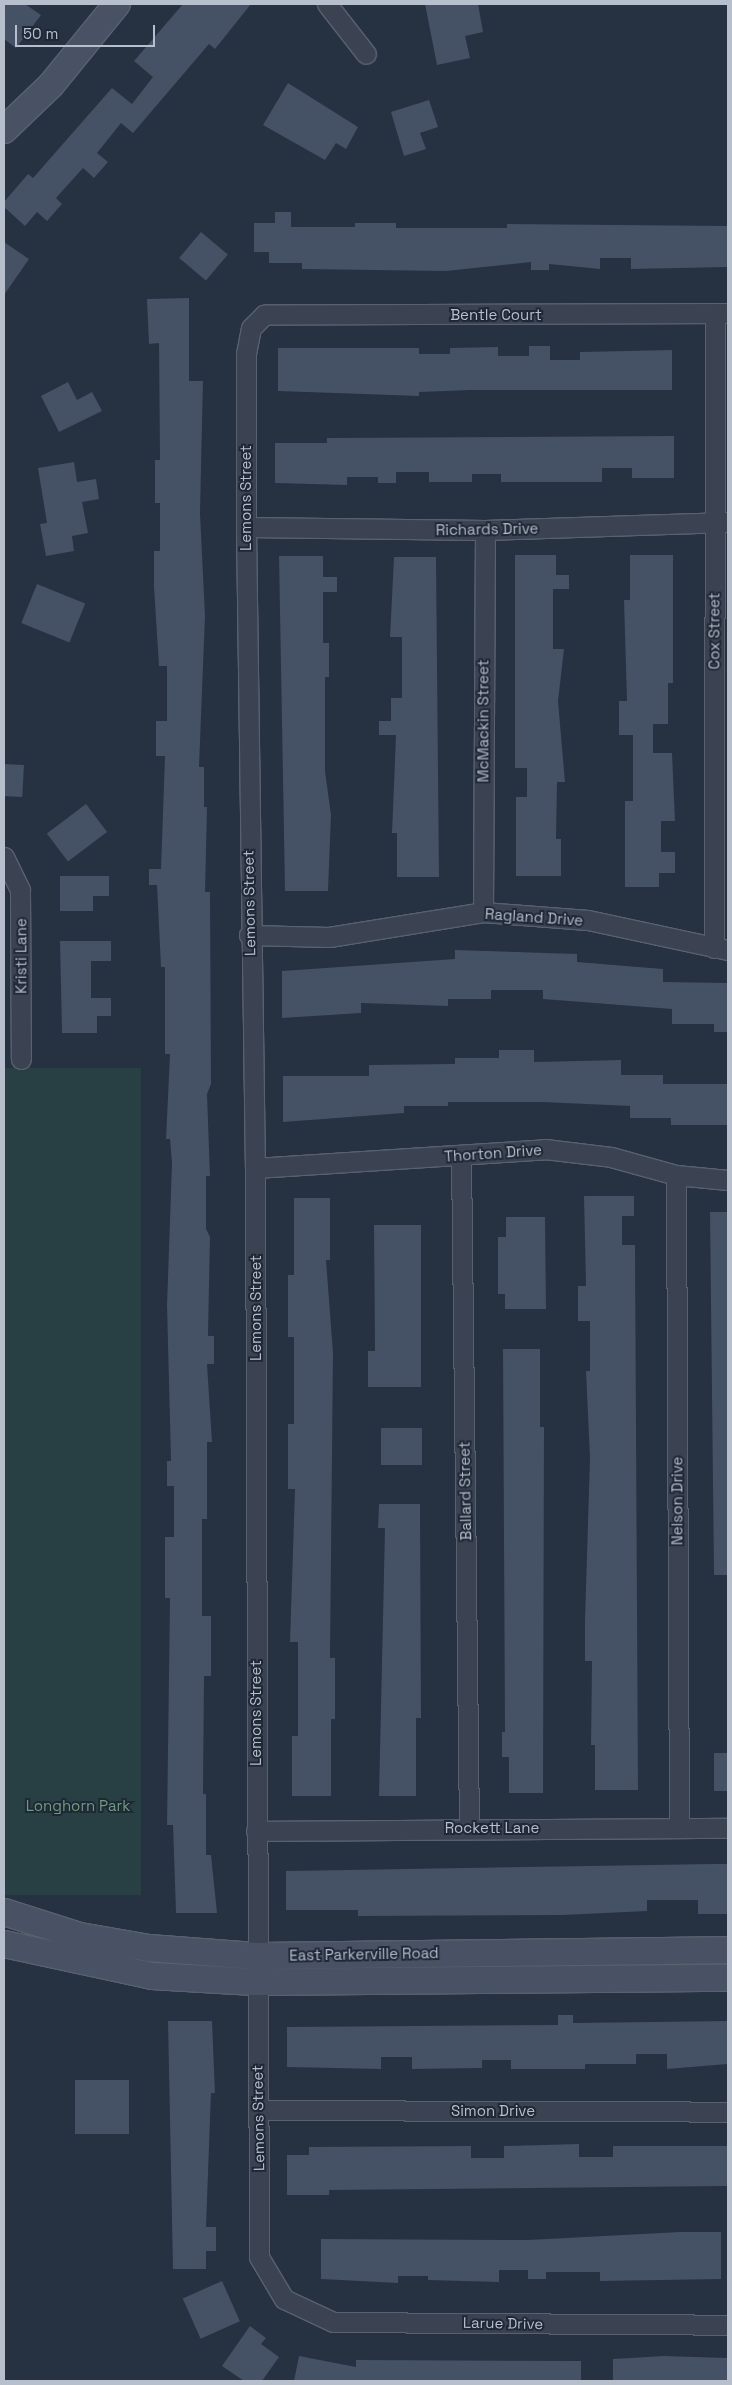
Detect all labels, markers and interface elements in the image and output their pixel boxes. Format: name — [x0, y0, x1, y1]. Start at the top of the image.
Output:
scale bar — [18, 15, 158, 47]
text: 50 m — [23, 24, 58, 43]
street label: Bentle Court — [450, 306, 542, 324]
street label: Lemons Street — [237, 445, 255, 551]
street label: Richards Drive — [436, 519, 538, 539]
street label: Cox Street — [705, 592, 723, 670]
street label: McMackin Street — [474, 660, 492, 782]
street label: Lemons Street — [239, 850, 259, 956]
street label: Ragland Drive — [484, 905, 584, 929]
street label: Kristi Lane — [12, 918, 30, 994]
street label: Thorton Drive — [444, 1141, 542, 1165]
street label: Lemons Street — [247, 1255, 265, 1361]
street label: Ballard Street — [455, 1441, 475, 1541]
street label: Nelson Drive — [668, 1457, 686, 1545]
street label: Lemons Street — [247, 1660, 265, 1766]
park label: Longhorn Park — [26, 1797, 130, 1815]
street label: Rockett Lane — [445, 1819, 539, 1837]
street label: East Parkerville Road — [289, 1944, 439, 1964]
street label: Lemons Street — [248, 2065, 268, 2171]
street label: Simon Drive — [451, 2102, 535, 2120]
street label: Larue Drive — [463, 2313, 543, 2333]

